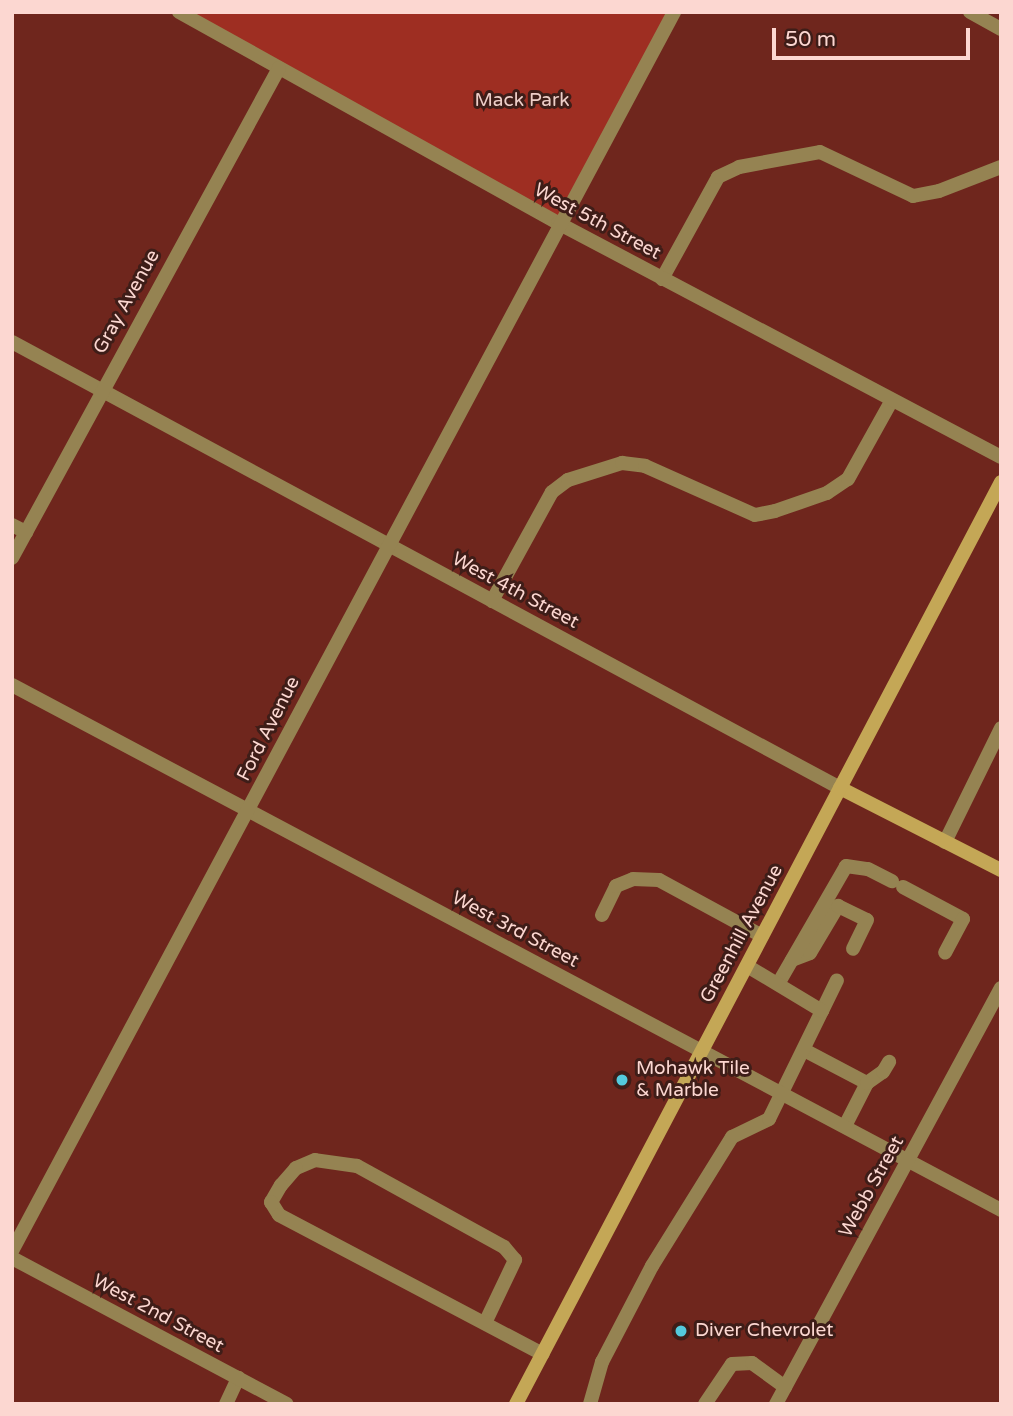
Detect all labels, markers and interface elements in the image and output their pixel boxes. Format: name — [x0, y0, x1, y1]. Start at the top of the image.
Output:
scale bar — [775, 14, 973, 58]
text: 50 m — [785, 27, 836, 52]
park label: Mack Park — [474, 90, 570, 112]
street label: West 5th Street — [530, 179, 664, 265]
street label: Gray Avenue — [89, 246, 165, 358]
street label: West 4th Street — [448, 548, 582, 634]
street label: Ford Avenue — [233, 673, 305, 785]
street label: Greenhill Avenue — [696, 861, 788, 1007]
street label: West 3rd Street — [448, 887, 582, 973]
place label: Mohawk Tile & Marble — [636, 1058, 750, 1102]
marker: Mohawk Tile & Marble — [614, 1072, 630, 1088]
street label: Webb Street — [835, 1132, 909, 1242]
street label: West 2nd Street — [89, 1270, 227, 1358]
place label: Diver Chevrolet — [695, 1320, 834, 1342]
marker: Diver Chevrolet — [673, 1323, 689, 1339]

